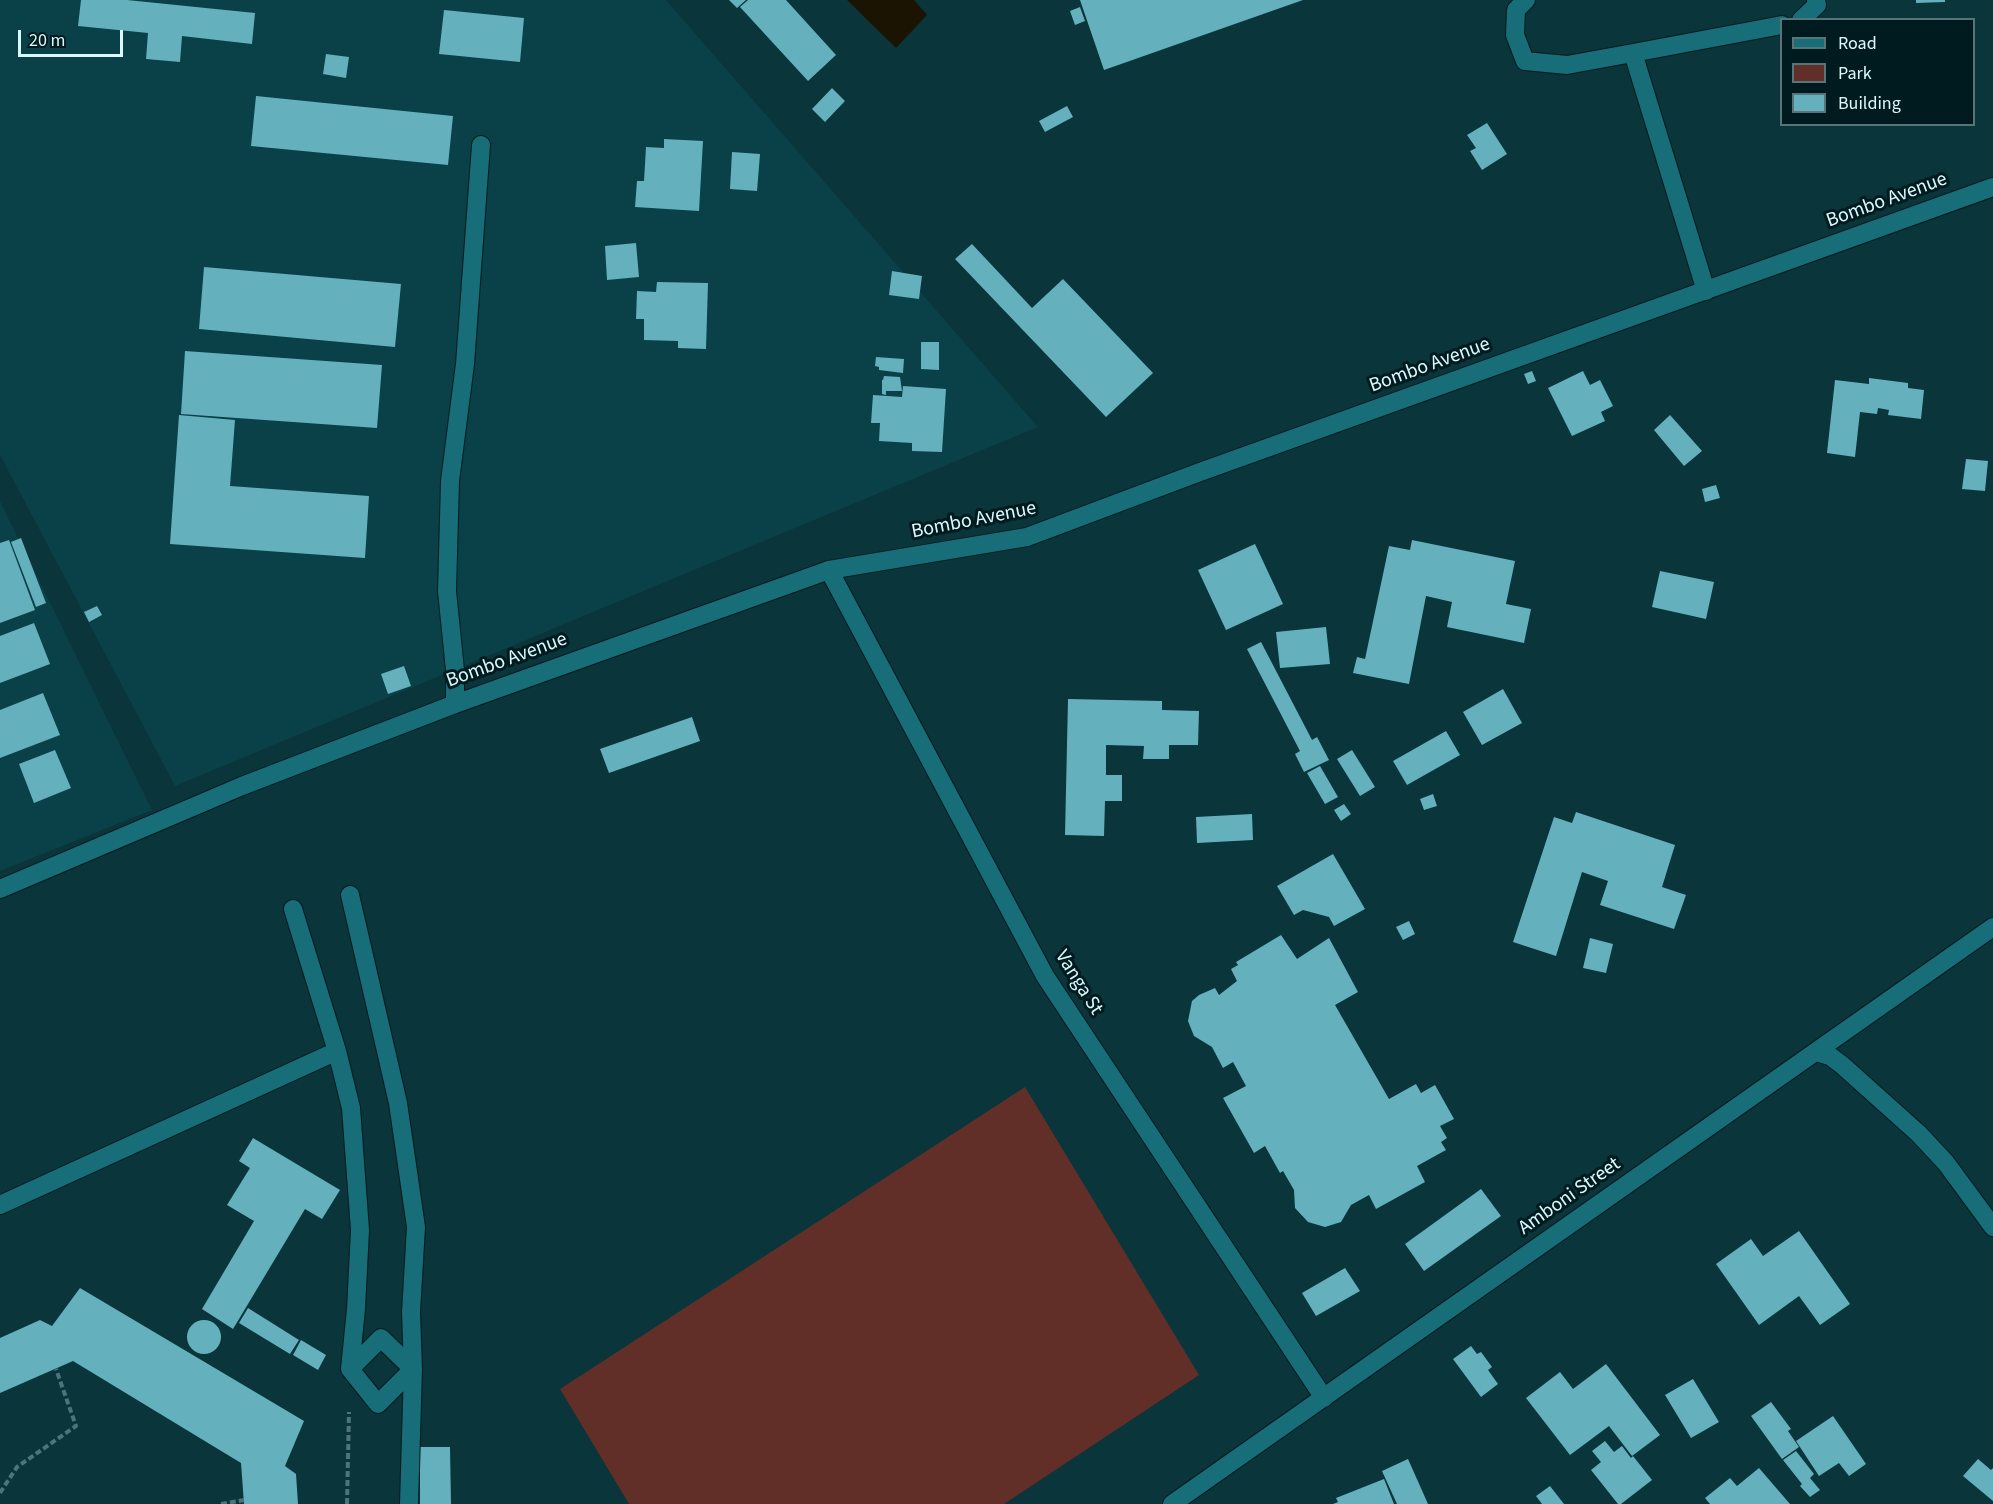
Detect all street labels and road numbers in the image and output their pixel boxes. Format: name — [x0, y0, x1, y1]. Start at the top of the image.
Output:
street label: Bombo Avenue — [1823, 168, 1951, 234]
street label: Bombo Avenue — [1366, 333, 1494, 399]
street label: Bombo Avenue — [910, 497, 1038, 545]
street label: Bombo Avenue — [443, 628, 571, 694]
street label: Vanga St — [1049, 946, 1107, 1020]
street label: Amboni Street — [1514, 1153, 1626, 1241]

